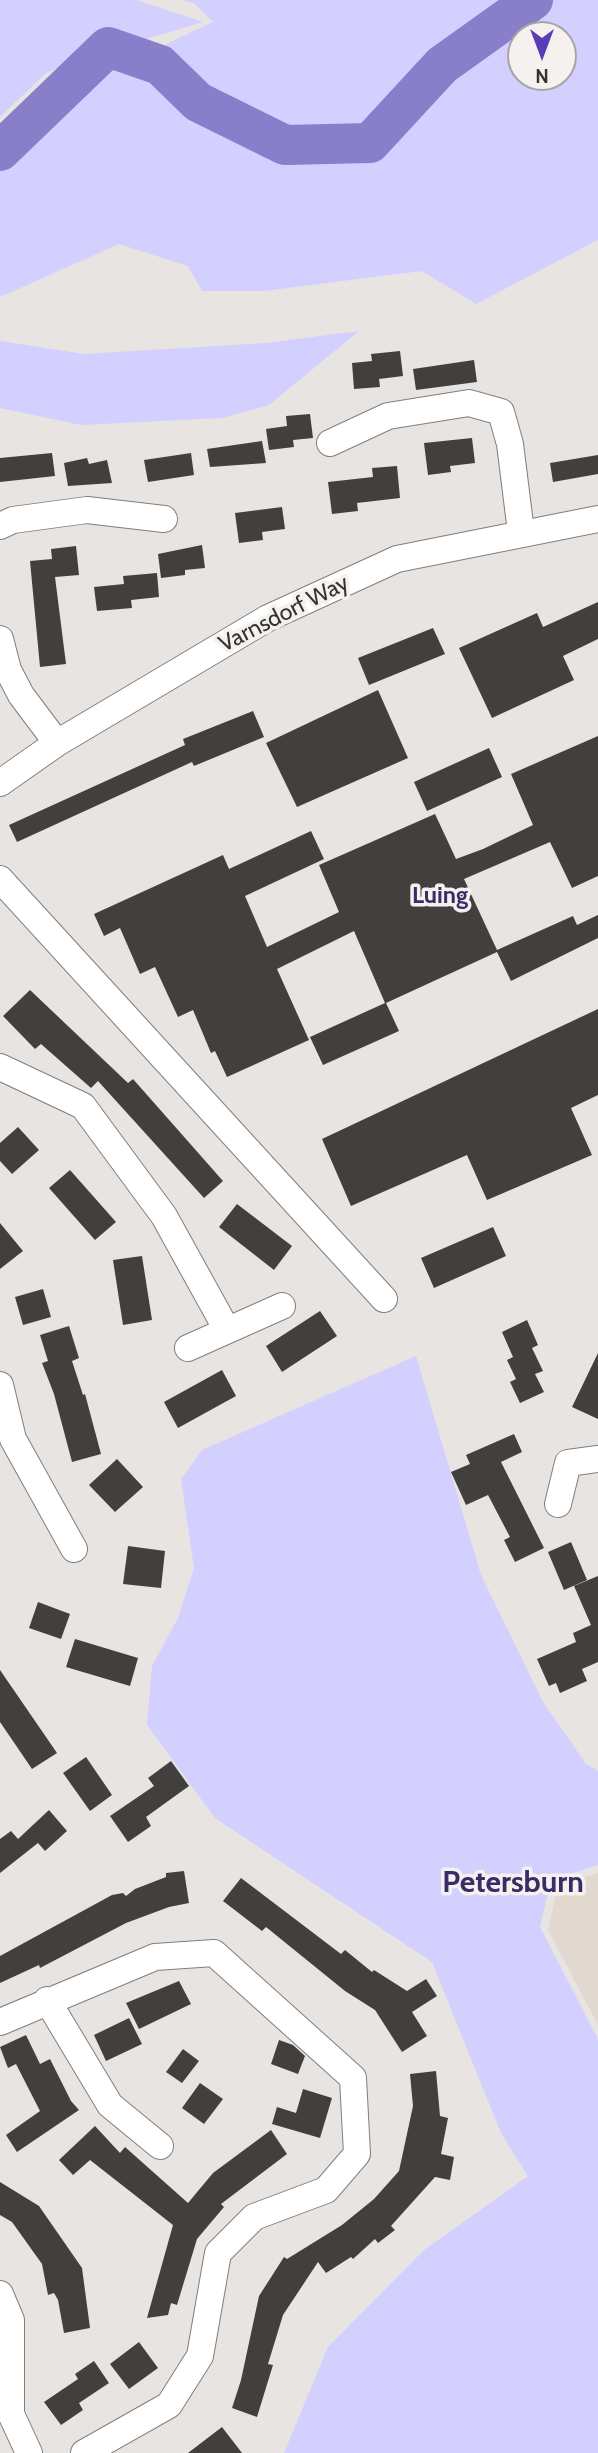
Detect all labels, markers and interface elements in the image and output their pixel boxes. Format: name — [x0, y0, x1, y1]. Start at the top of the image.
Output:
north arrow — [507, 21, 577, 91]
text: N — [535, 64, 549, 87]
street label: Varnsdorf Way — [214, 569, 354, 659]
district label: Luing — [412, 882, 468, 910]
district label: Petersburn — [442, 1865, 584, 1901]

